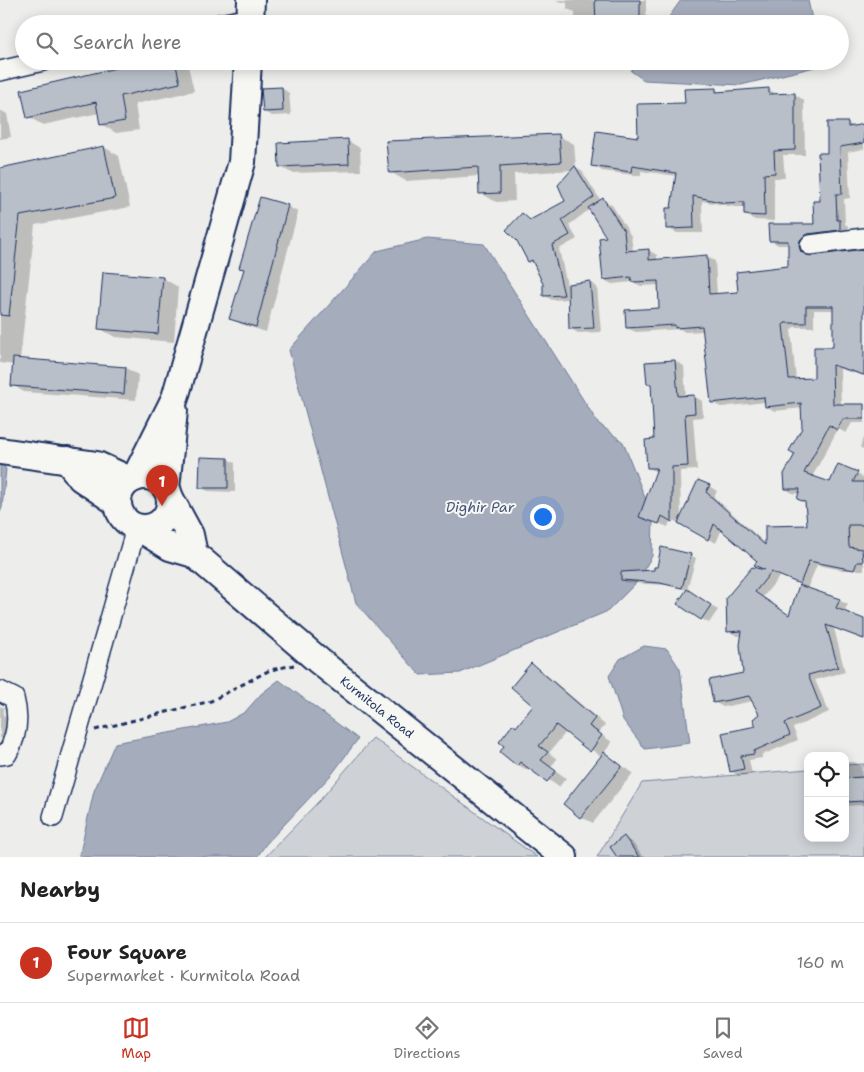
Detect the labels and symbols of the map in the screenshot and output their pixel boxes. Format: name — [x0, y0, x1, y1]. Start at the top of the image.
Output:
pin: 1 — [146, 465, 178, 506]
water label: Dighir Par — [446, 498, 515, 516]
your location — [530, 504, 556, 530]
street label: Kurmitola Road — [337, 673, 417, 742]

